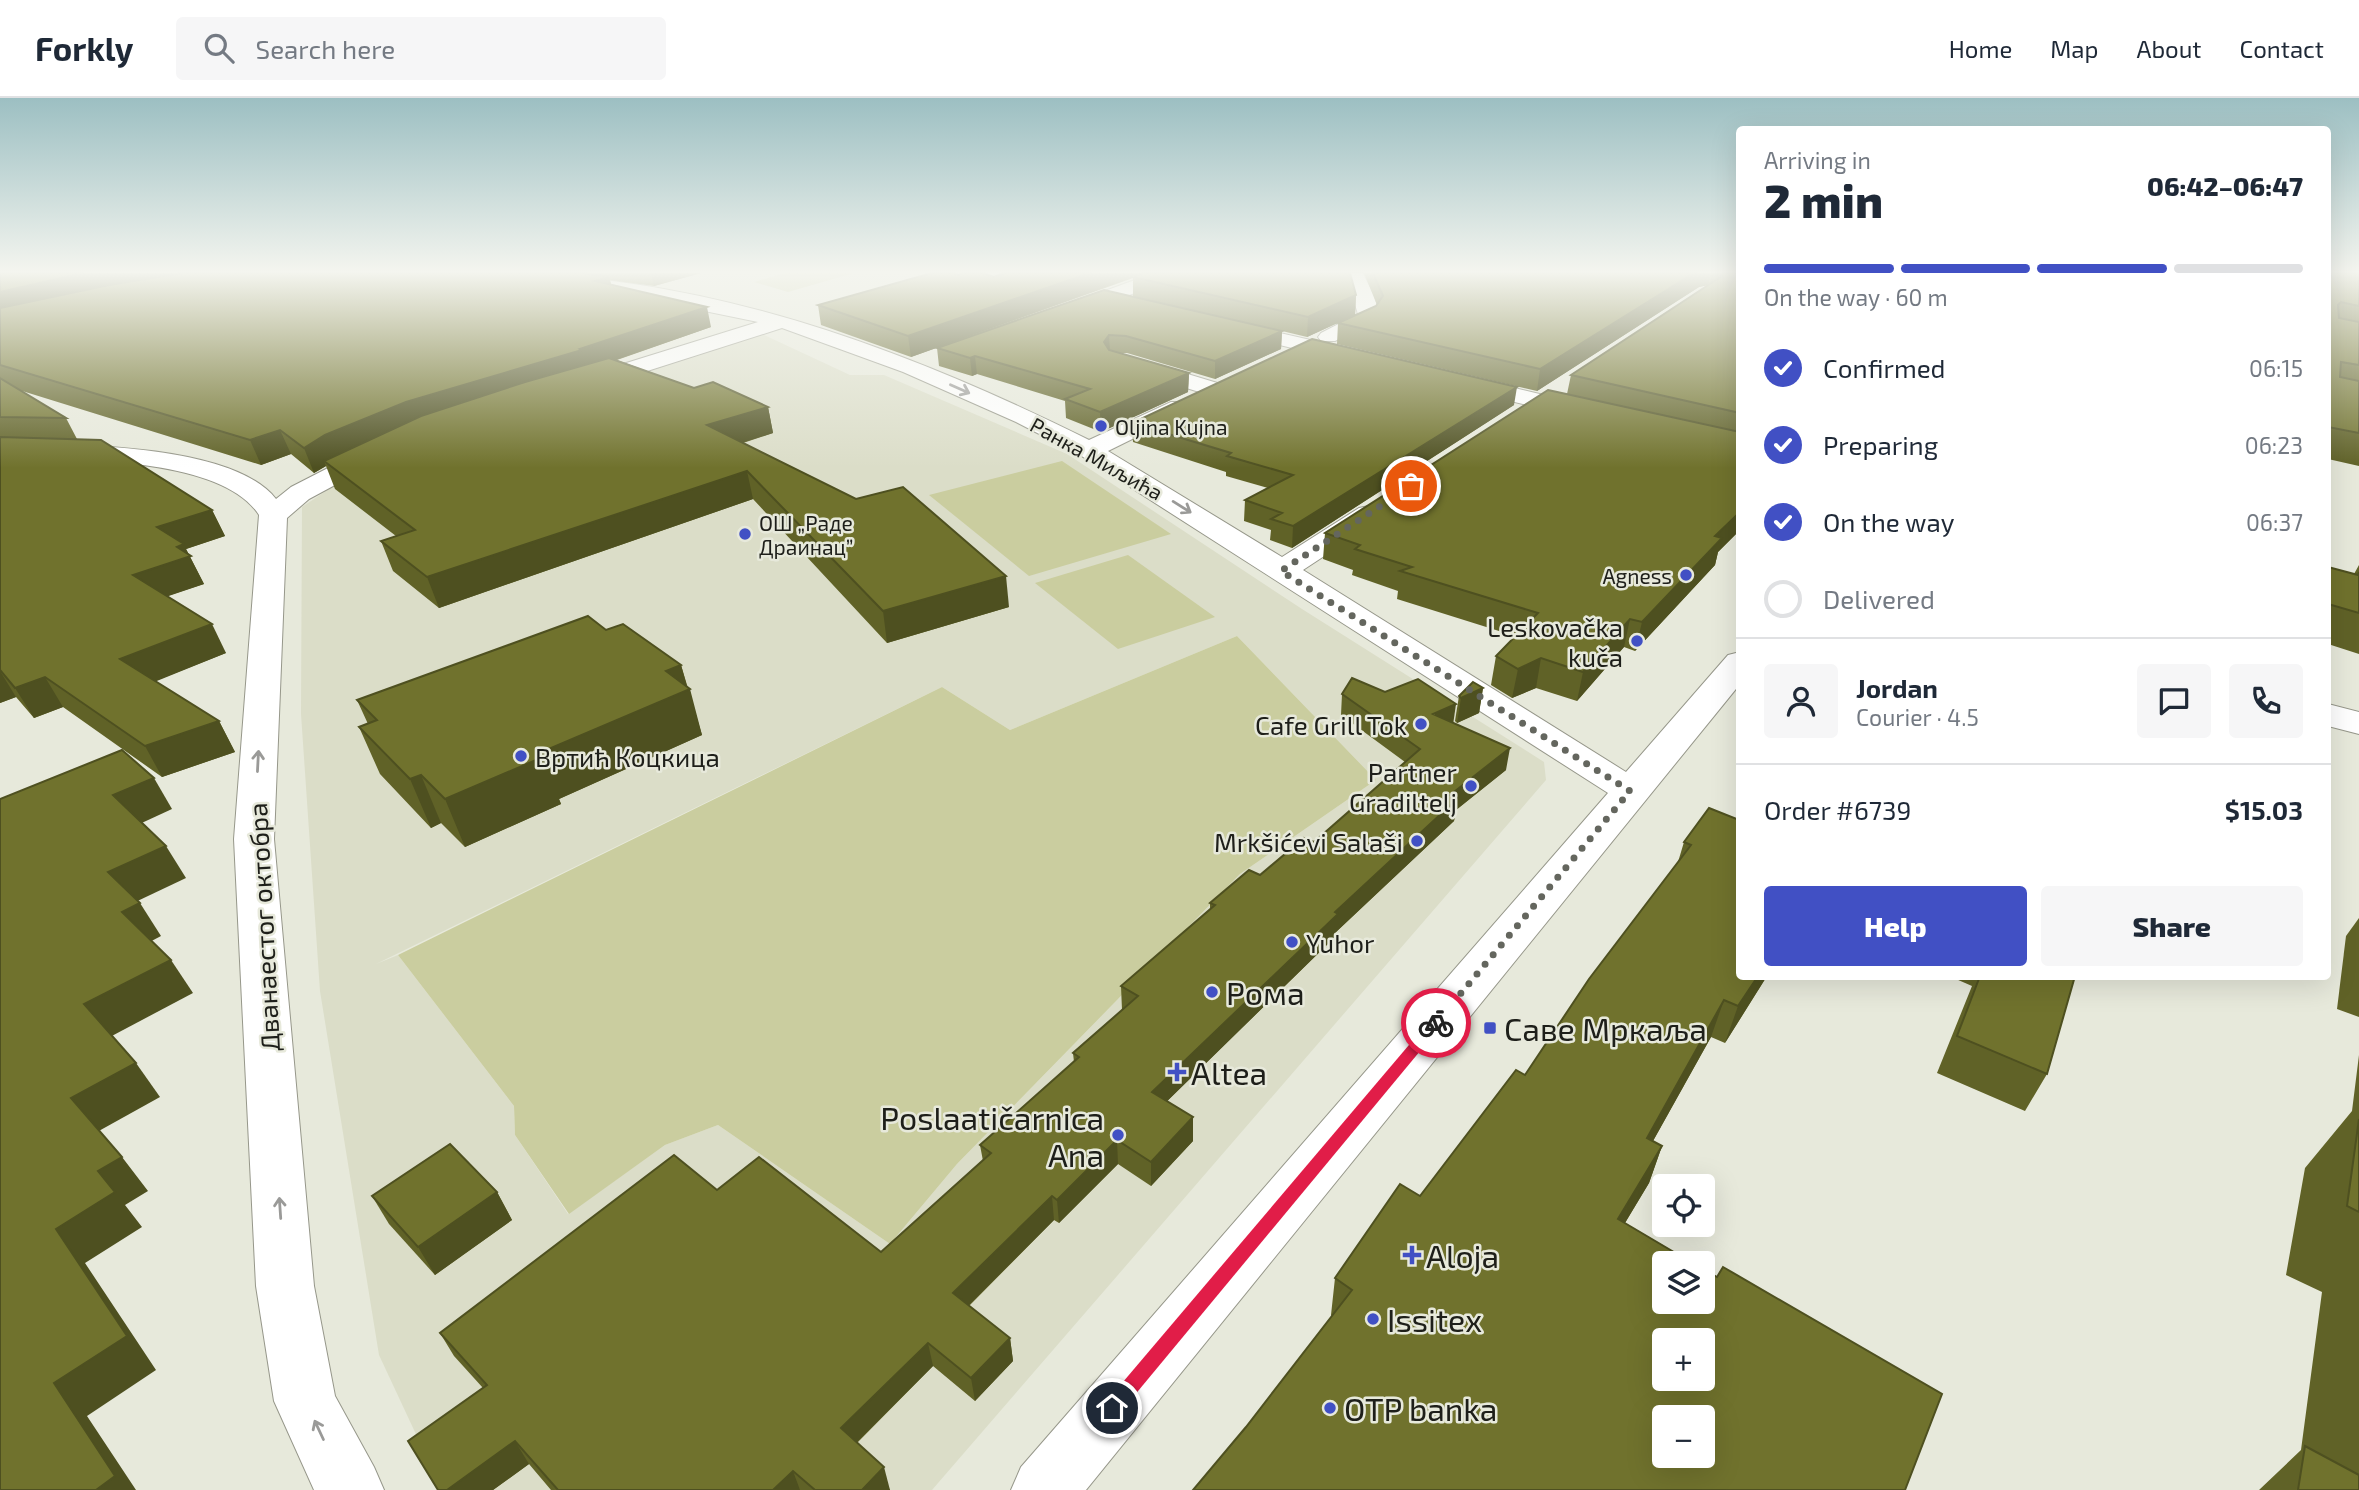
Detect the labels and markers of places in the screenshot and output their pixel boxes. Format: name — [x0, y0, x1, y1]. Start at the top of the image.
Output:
place label: Oljina Kujna — [1115, 414, 1227, 440]
marker: Oljina Kujna — [1093, 418, 1109, 434]
pin — [1381, 456, 1441, 516]
place label: ОШ „Раде Драинац” — [759, 510, 853, 559]
marker: ОШ „Раде Драинац” — [737, 526, 753, 542]
place label: Agness — [1602, 563, 1672, 588]
marker: Agness — [1678, 567, 1694, 583]
place label: Leskovačka kuča — [1487, 611, 1623, 672]
marker: Leskovačka kuča — [1629, 633, 1645, 649]
place label: Cafe Grill Tok — [1255, 709, 1407, 740]
marker: Cafe Grill Tok — [1413, 716, 1429, 732]
place label: Вртић Коцкица — [535, 741, 720, 772]
marker: Вртић Коцкица — [513, 748, 529, 764]
place label: Partner Gradiltelj — [1349, 756, 1457, 817]
marker: Partner Gradiltelj — [1463, 778, 1479, 794]
place label: Mrkšićevi Salaši — [1214, 826, 1403, 857]
marker: Mrkšićevi Salaši — [1409, 833, 1425, 849]
place label: Yuhor — [1306, 927, 1374, 958]
marker: Yuhor — [1284, 934, 1300, 950]
place label: Рома — [1226, 973, 1305, 1011]
marker: Рома — [1204, 984, 1220, 1000]
place label: Саве Мркаља — [1504, 1009, 1707, 1047]
marker: Саве Мркаља — [1482, 1020, 1498, 1036]
place label: Altea — [1191, 1053, 1267, 1091]
marker: Altea — [1169, 1064, 1185, 1080]
place label: Poslaatičarnica Ana — [880, 1098, 1104, 1173]
marker: Poslaatičarnica Ana — [1110, 1127, 1126, 1143]
place label: Aloja — [1426, 1236, 1499, 1275]
marker: Aloja — [1404, 1247, 1420, 1263]
place label: Issitex — [1387, 1300, 1482, 1338]
marker: Issitex — [1365, 1311, 1381, 1327]
pin — [1082, 1378, 1142, 1438]
place label: OTP banka — [1344, 1389, 1497, 1427]
marker: OTP banka — [1322, 1400, 1338, 1416]

